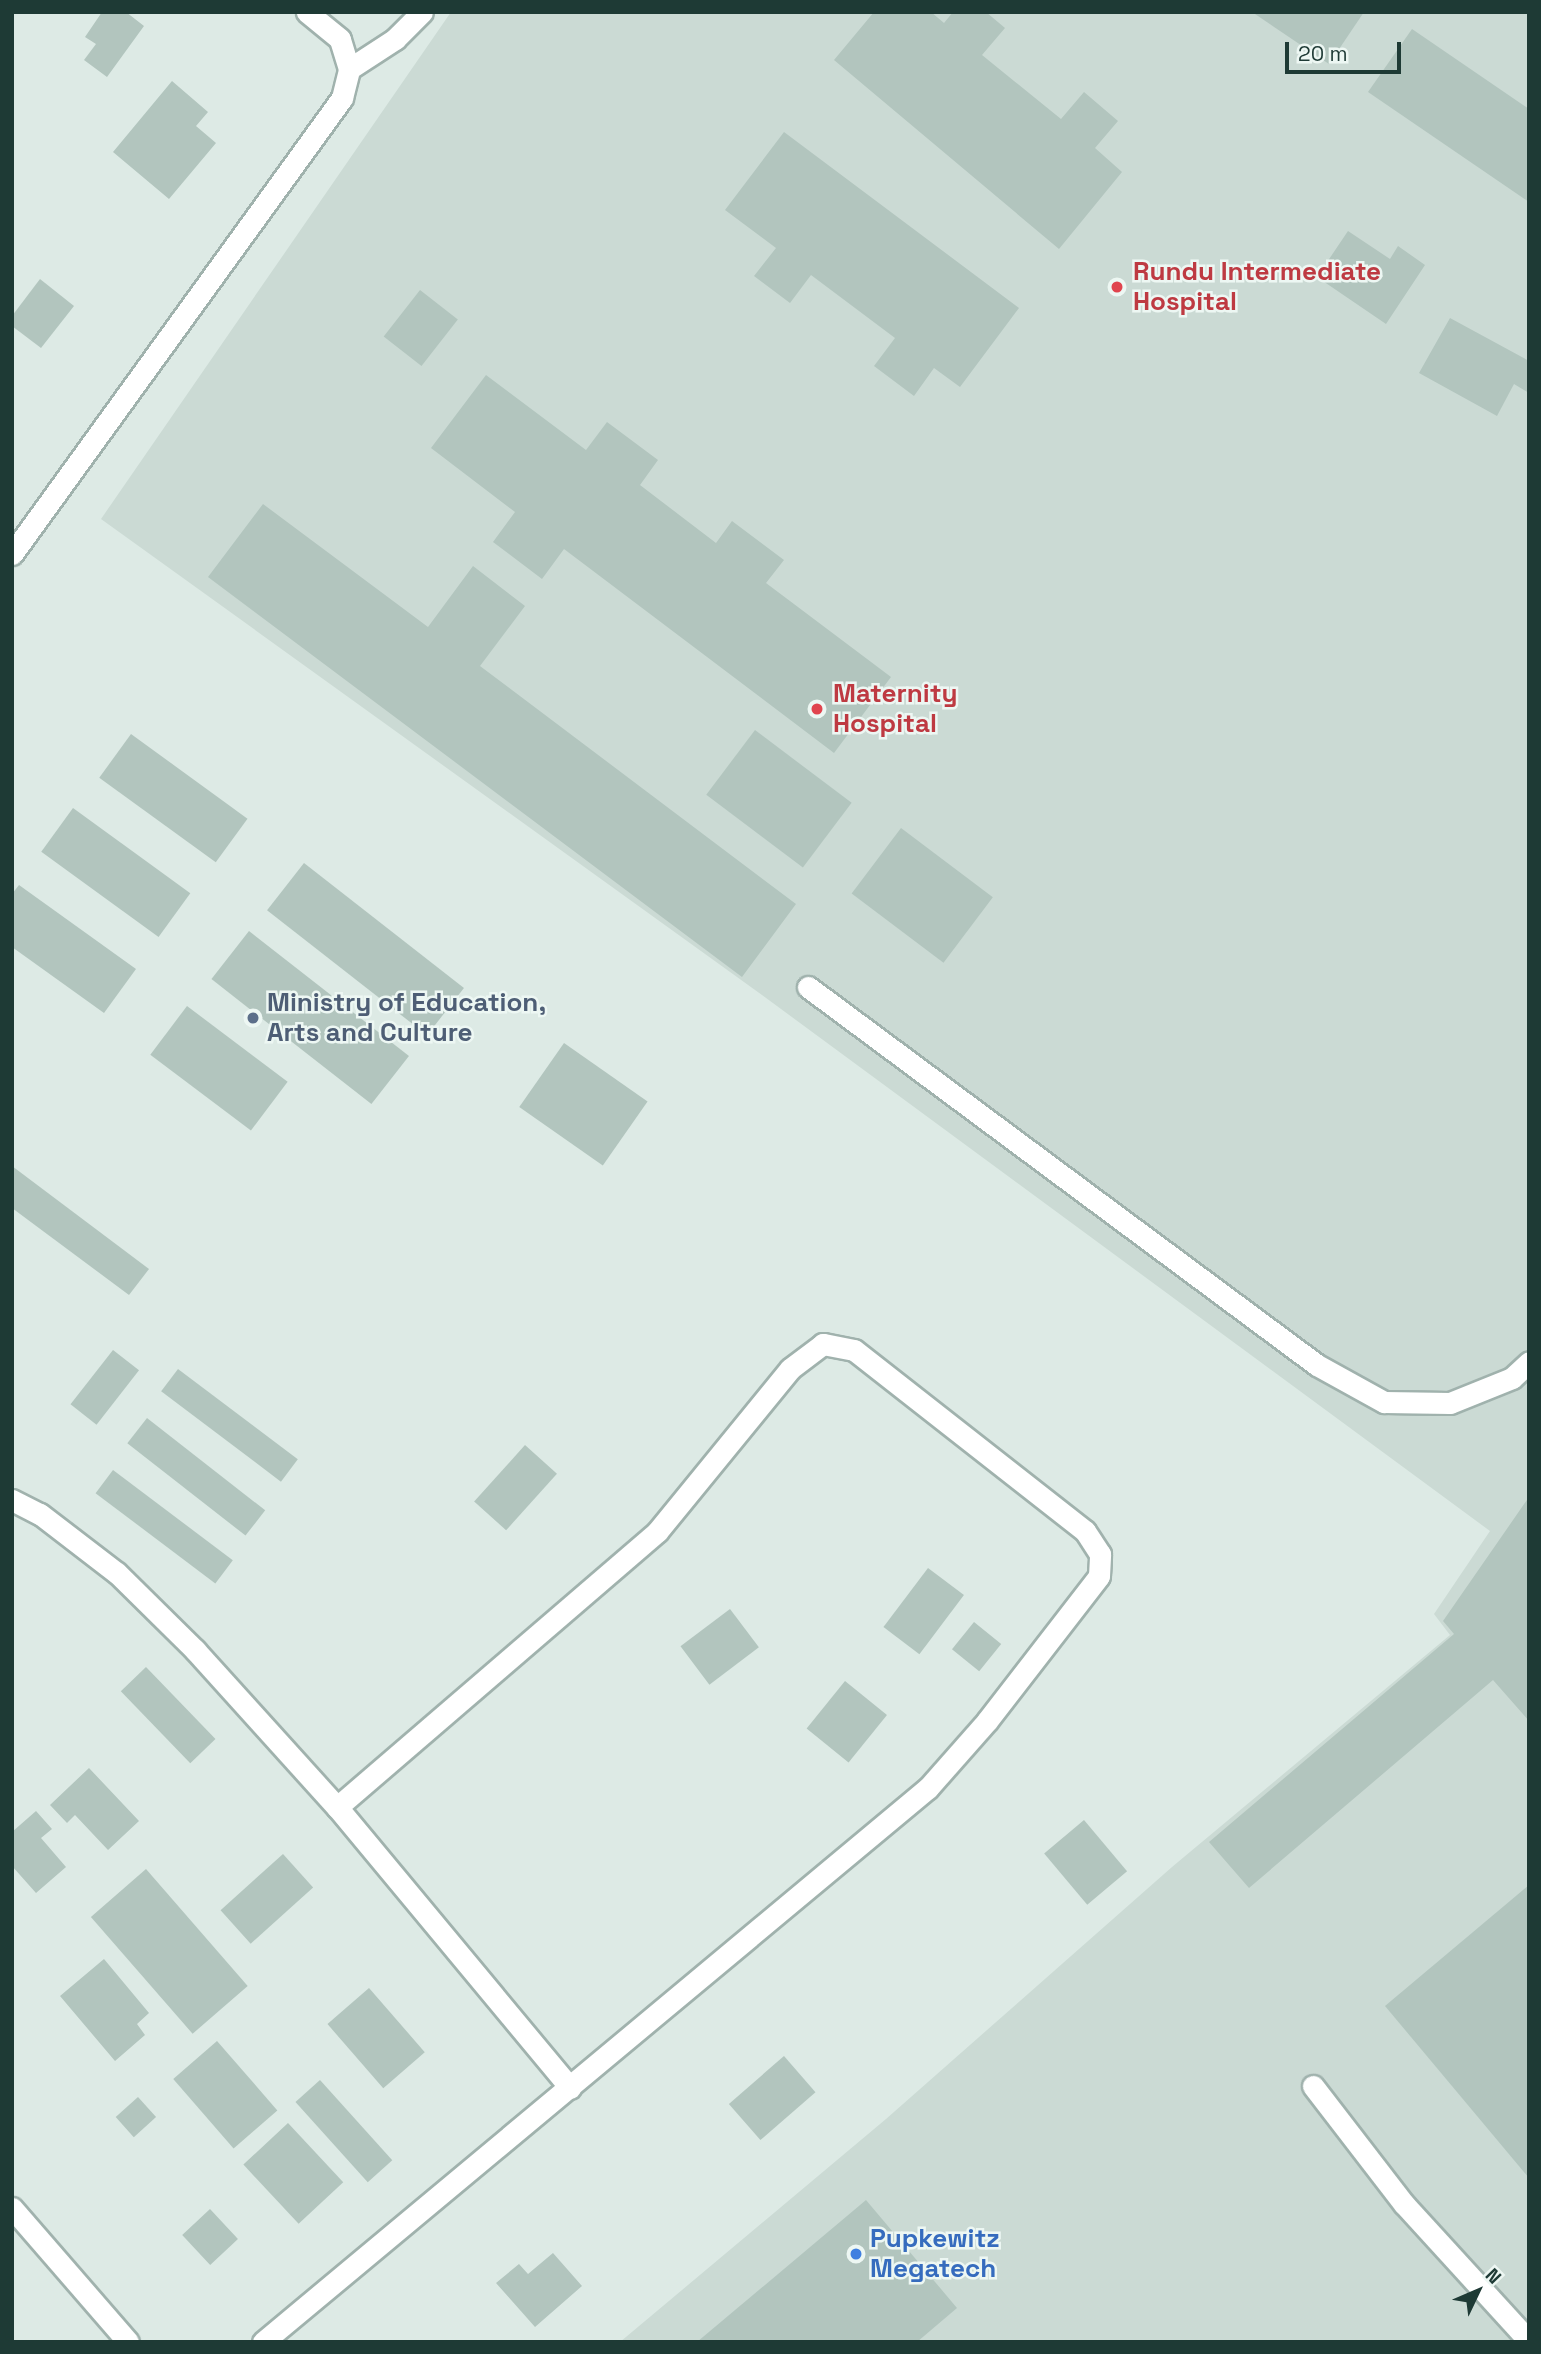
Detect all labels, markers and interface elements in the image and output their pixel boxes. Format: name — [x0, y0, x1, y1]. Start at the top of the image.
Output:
scale bar — [1289, 28, 1404, 72]
text: 20 m — [1298, 40, 1348, 67]
place label: Rundu Intermediate Hospital — [1133, 256, 1381, 318]
marker: Rundu Intermediate Hospital — [1107, 277, 1127, 297]
place label: Maternity Hospital — [833, 678, 958, 740]
marker: Maternity Hospital — [807, 699, 827, 719]
place label: Ministry of Education, Arts and Culture — [267, 987, 546, 1048]
marker: Ministry of Education, Arts and Culture — [245, 1010, 261, 1026]
place label: Pupkewitz Megatech — [870, 2223, 1000, 2284]
marker: Pupkewitz Megatech — [848, 2246, 864, 2262]
north arrow — [1443, 2256, 1513, 2326]
text: N — [1480, 2263, 1507, 2289]

